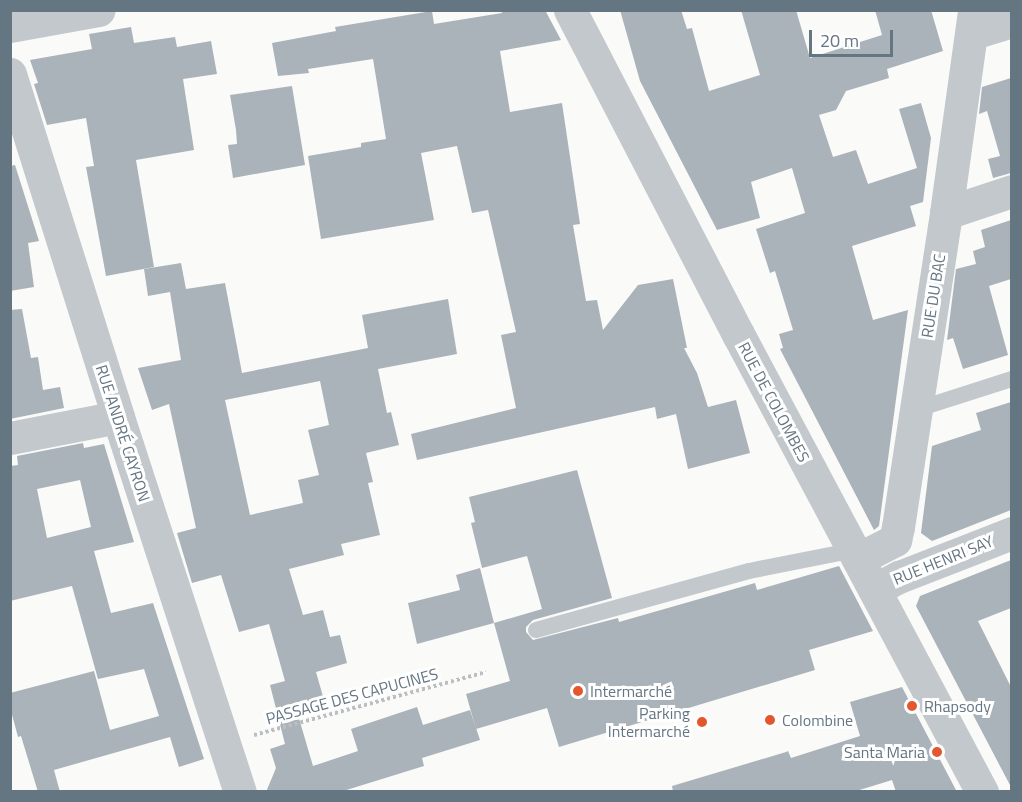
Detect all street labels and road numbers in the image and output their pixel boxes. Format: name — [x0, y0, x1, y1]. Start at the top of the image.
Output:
street label: RUE DU BAC — [917, 253, 949, 339]
street label: RUE DE COLOMBES — [734, 339, 814, 465]
street label: RUE ANDRÉ CAYRON — [92, 362, 154, 504]
street label: RUE HENRI SAY — [890, 531, 996, 589]
street label: PASSAGE DES CAPUCINES — [264, 664, 440, 728]

